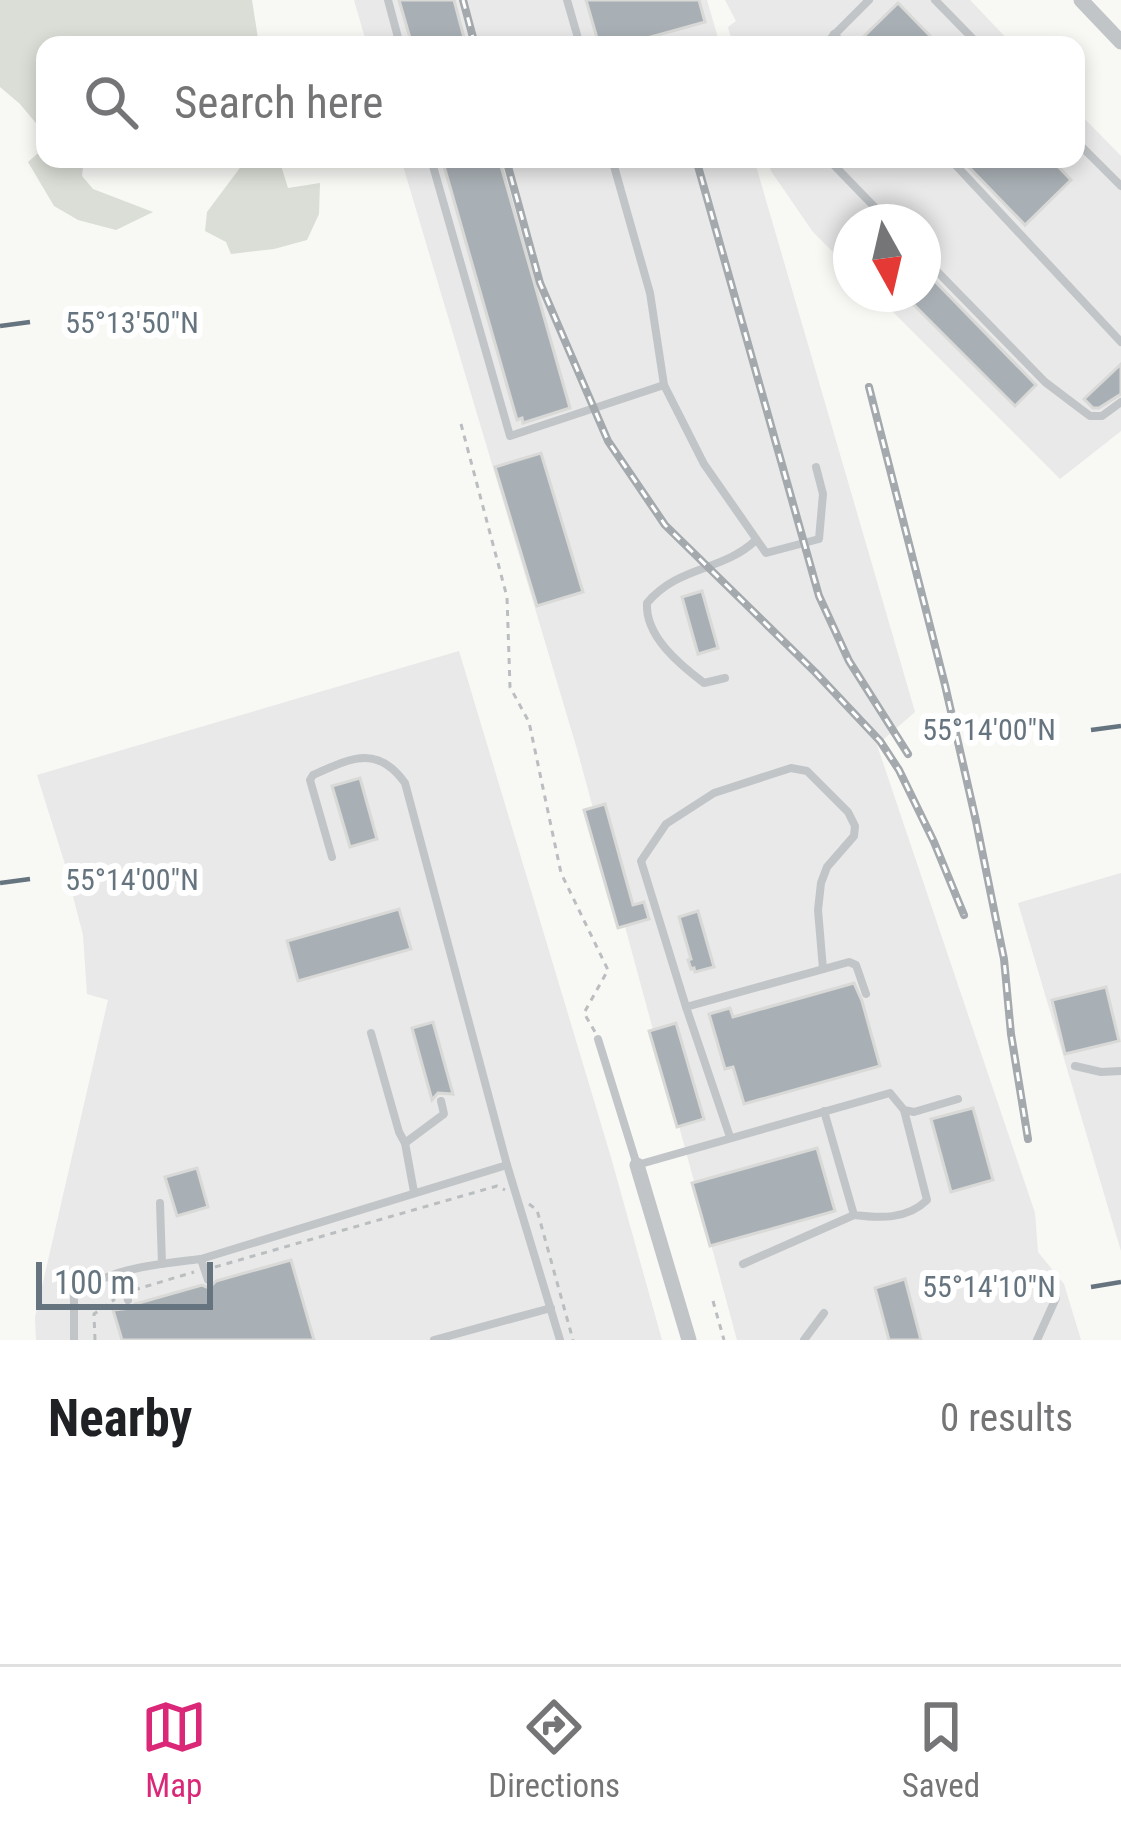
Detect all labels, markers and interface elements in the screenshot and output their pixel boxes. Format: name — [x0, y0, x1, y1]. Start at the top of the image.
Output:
search box — [36, 36, 1085, 168]
icon: search — [78, 69, 144, 135]
text: Search here — [174, 76, 383, 129]
north arrow — [833, 204, 941, 312]
text: 55°13'50"N — [65, 305, 199, 340]
text: 55°14'00"N — [922, 712, 1056, 747]
text: 55°14'00"N — [65, 862, 199, 897]
scale bar — [36, 1256, 213, 1309]
text: 100 m — [54, 1263, 135, 1302]
text: 55°14'10"N — [922, 1269, 1056, 1304]
text: Nearby — [48, 1389, 192, 1448]
text: 0 results — [940, 1395, 1073, 1441]
tab: Map — [141, 1694, 207, 1805]
tab: Directions — [488, 1694, 620, 1805]
tab: Saved — [902, 1694, 980, 1805]

